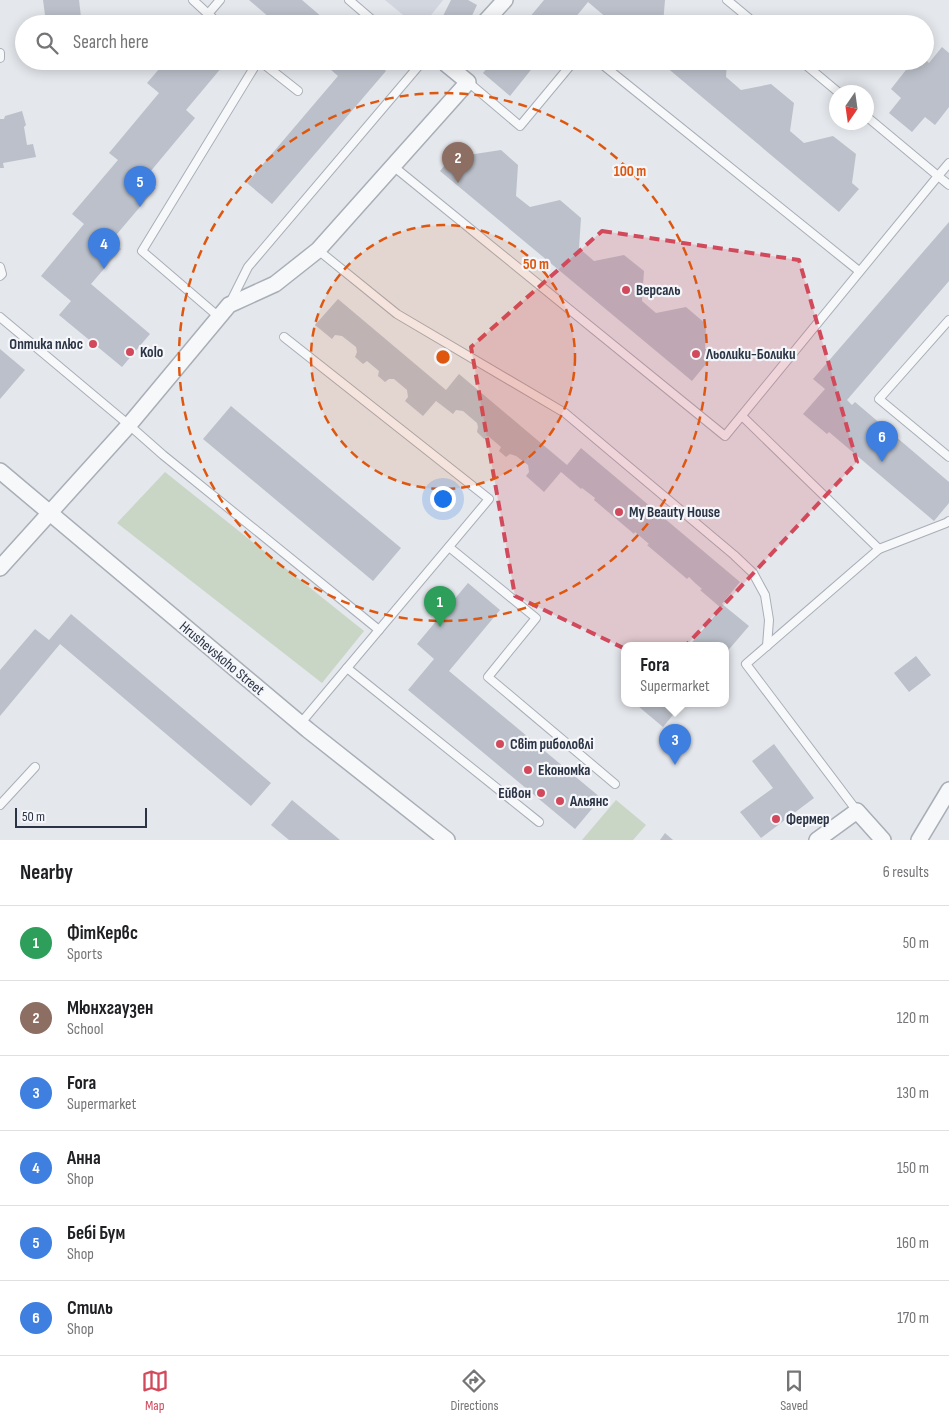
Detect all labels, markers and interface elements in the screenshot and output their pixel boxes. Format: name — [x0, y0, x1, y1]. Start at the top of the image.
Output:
search box — [15, 15, 934, 70]
icon: search — [33, 29, 61, 57]
text: Search here — [73, 31, 149, 54]
north arrow — [829, 85, 874, 130]
pin: 2 — [442, 142, 474, 183]
text: 100 m — [614, 162, 646, 181]
pin: 5 — [124, 166, 156, 207]
pin: 4 — [88, 228, 120, 269]
text: 50 m — [523, 255, 549, 274]
place label: Версаль — [636, 281, 681, 300]
marker: Версаль — [620, 284, 632, 296]
place label: Оптика плюс — [9, 335, 83, 354]
marker: Оптика плюс — [87, 338, 99, 350]
place label: Kolo — [140, 343, 163, 362]
place label: Льолики-Болики — [705, 345, 795, 364]
marker: Kolo — [124, 346, 136, 358]
centre of rings — [434, 348, 452, 366]
marker: Льолики-Болики — [690, 348, 702, 360]
pin: 6 — [866, 421, 898, 462]
your location — [430, 486, 456, 512]
place label: My Beauty House — [629, 503, 720, 522]
marker: My Beauty House — [613, 506, 625, 518]
pin: 1 — [424, 586, 456, 627]
street label: Hrushevskoho Street — [175, 617, 269, 700]
popup — [621, 642, 729, 707]
text: Fora — [640, 654, 670, 677]
text: Supermarket — [640, 677, 710, 696]
pin: 3 — [659, 724, 691, 765]
place label: Світ риболовлі — [510, 735, 594, 754]
marker: Світ риболовлі — [494, 738, 506, 750]
place label: Економка — [538, 761, 590, 780]
marker: Економка — [522, 764, 534, 776]
place label: Ейвон — [498, 784, 531, 803]
marker: Ейвон — [535, 787, 547, 799]
place label: Альянс — [569, 792, 609, 811]
marker: Альянс — [554, 795, 566, 807]
scale bar — [15, 805, 148, 828]
text: 50 m — [22, 808, 45, 825]
place label: Фермер — [786, 810, 830, 829]
marker: Фермер — [770, 813, 782, 825]
text: Nearby — [20, 860, 73, 885]
text: 6 results — [883, 863, 929, 882]
text: ФітКервс — [67, 922, 138, 945]
text: 1 — [33, 934, 39, 953]
text: 50 m — [903, 934, 929, 953]
text: Sports — [67, 945, 102, 964]
text: Мюнхгаузен — [67, 997, 153, 1020]
text: 2 — [32, 1009, 40, 1028]
text: 120 m — [897, 1009, 929, 1028]
text: School — [67, 1020, 103, 1039]
text: Fora — [67, 1072, 96, 1095]
text: 3 — [32, 1084, 40, 1103]
text: 130 m — [897, 1084, 929, 1103]
text: Supermarket — [67, 1095, 136, 1114]
text: Анна — [67, 1147, 101, 1170]
text: 4 — [32, 1159, 40, 1178]
text: 150 m — [897, 1159, 929, 1178]
text: Shop — [67, 1170, 94, 1189]
text: Бебі Бум — [67, 1222, 125, 1245]
text: 5 — [32, 1234, 40, 1253]
text: 160 m — [896, 1234, 929, 1253]
text: Shop — [67, 1245, 94, 1264]
text: Стиль — [67, 1297, 113, 1320]
text: 6 — [32, 1309, 40, 1328]
text: 170 m — [897, 1309, 929, 1328]
text: Shop — [67, 1320, 94, 1339]
tab: Map — [141, 1367, 169, 1414]
tab: Directions — [450, 1367, 499, 1414]
tab: Saved — [780, 1367, 808, 1414]

